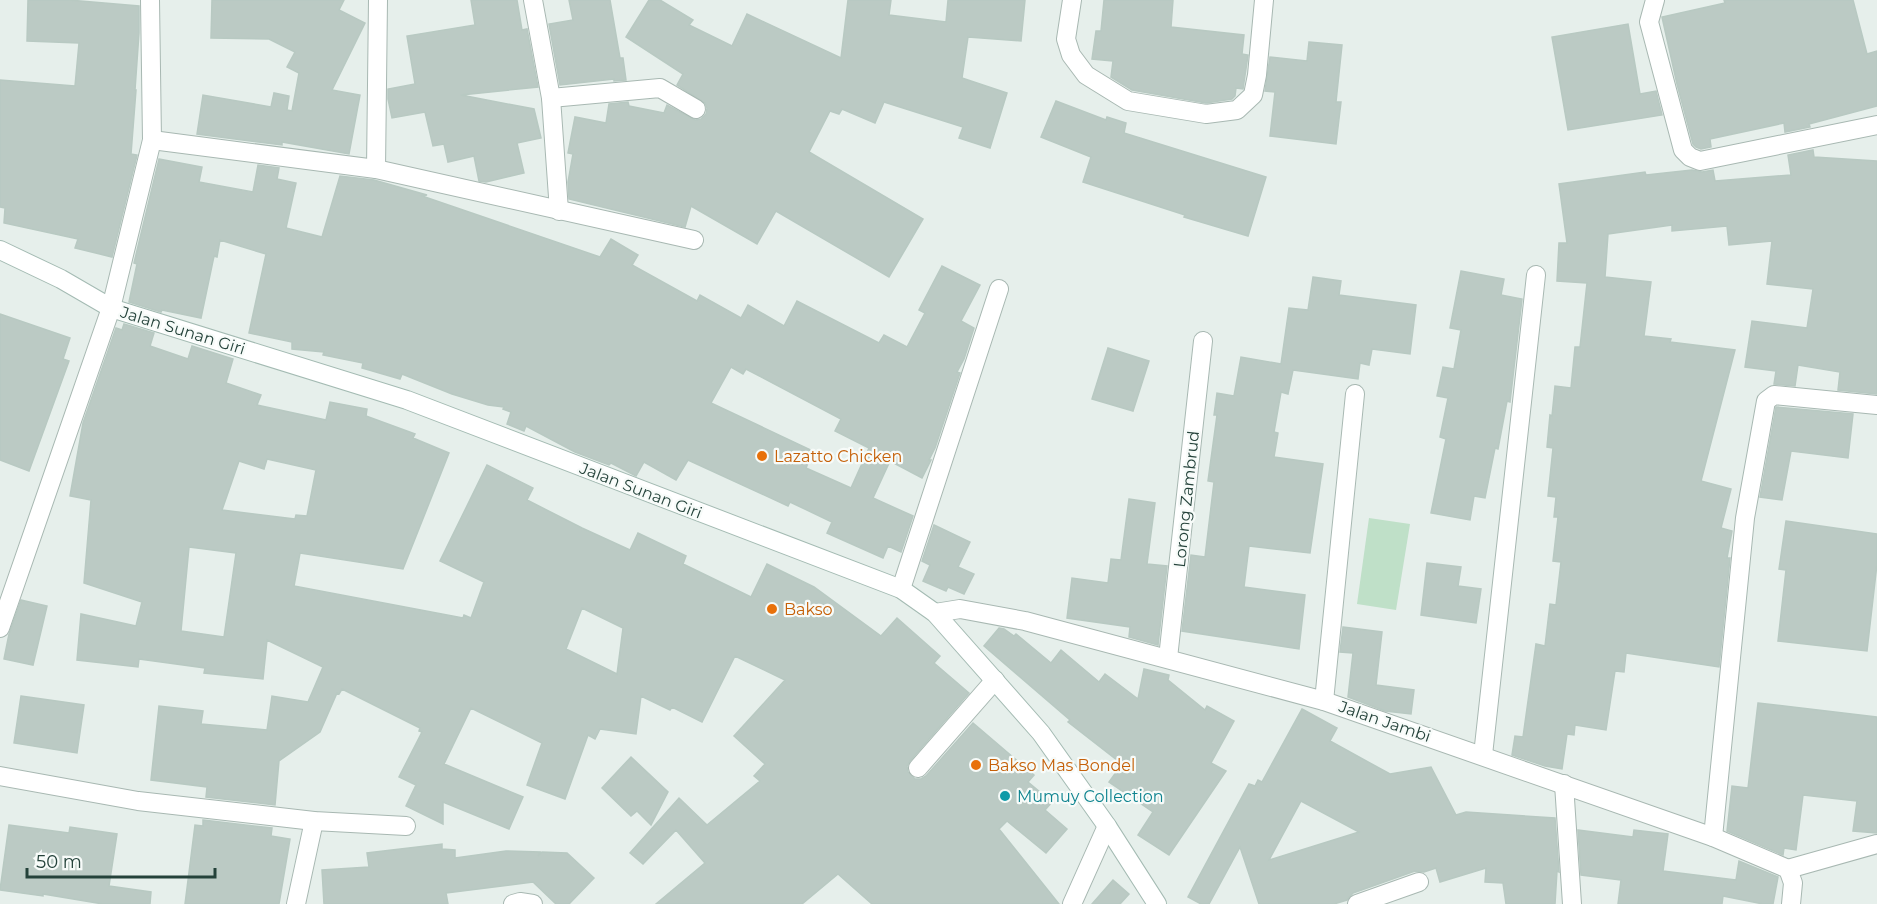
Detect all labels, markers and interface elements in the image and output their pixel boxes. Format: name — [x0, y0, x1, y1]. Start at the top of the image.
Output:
street label: Jalan Sunan Giri — [117, 302, 247, 358]
street label: Lorong Zambrud — [1170, 430, 1203, 568]
place label: Lazatto Chicken — [774, 447, 902, 466]
marker: Lazatto Chicken — [755, 449, 769, 463]
street label: Jalan Sunan Giri — [576, 458, 705, 523]
place label: Bakso — [784, 600, 833, 619]
marker: Bakso — [765, 602, 779, 616]
street label: Jalan Jambi — [1336, 697, 1433, 746]
place label: Bakso Mas Bondel — [988, 756, 1135, 775]
marker: Bakso Mas Bondel — [969, 758, 983, 772]
place label: Mumuy Collection — [1017, 787, 1164, 806]
marker: Mumuy Collection — [998, 789, 1012, 803]
scale bar — [27, 841, 214, 879]
text: 50 m — [36, 851, 82, 873]

